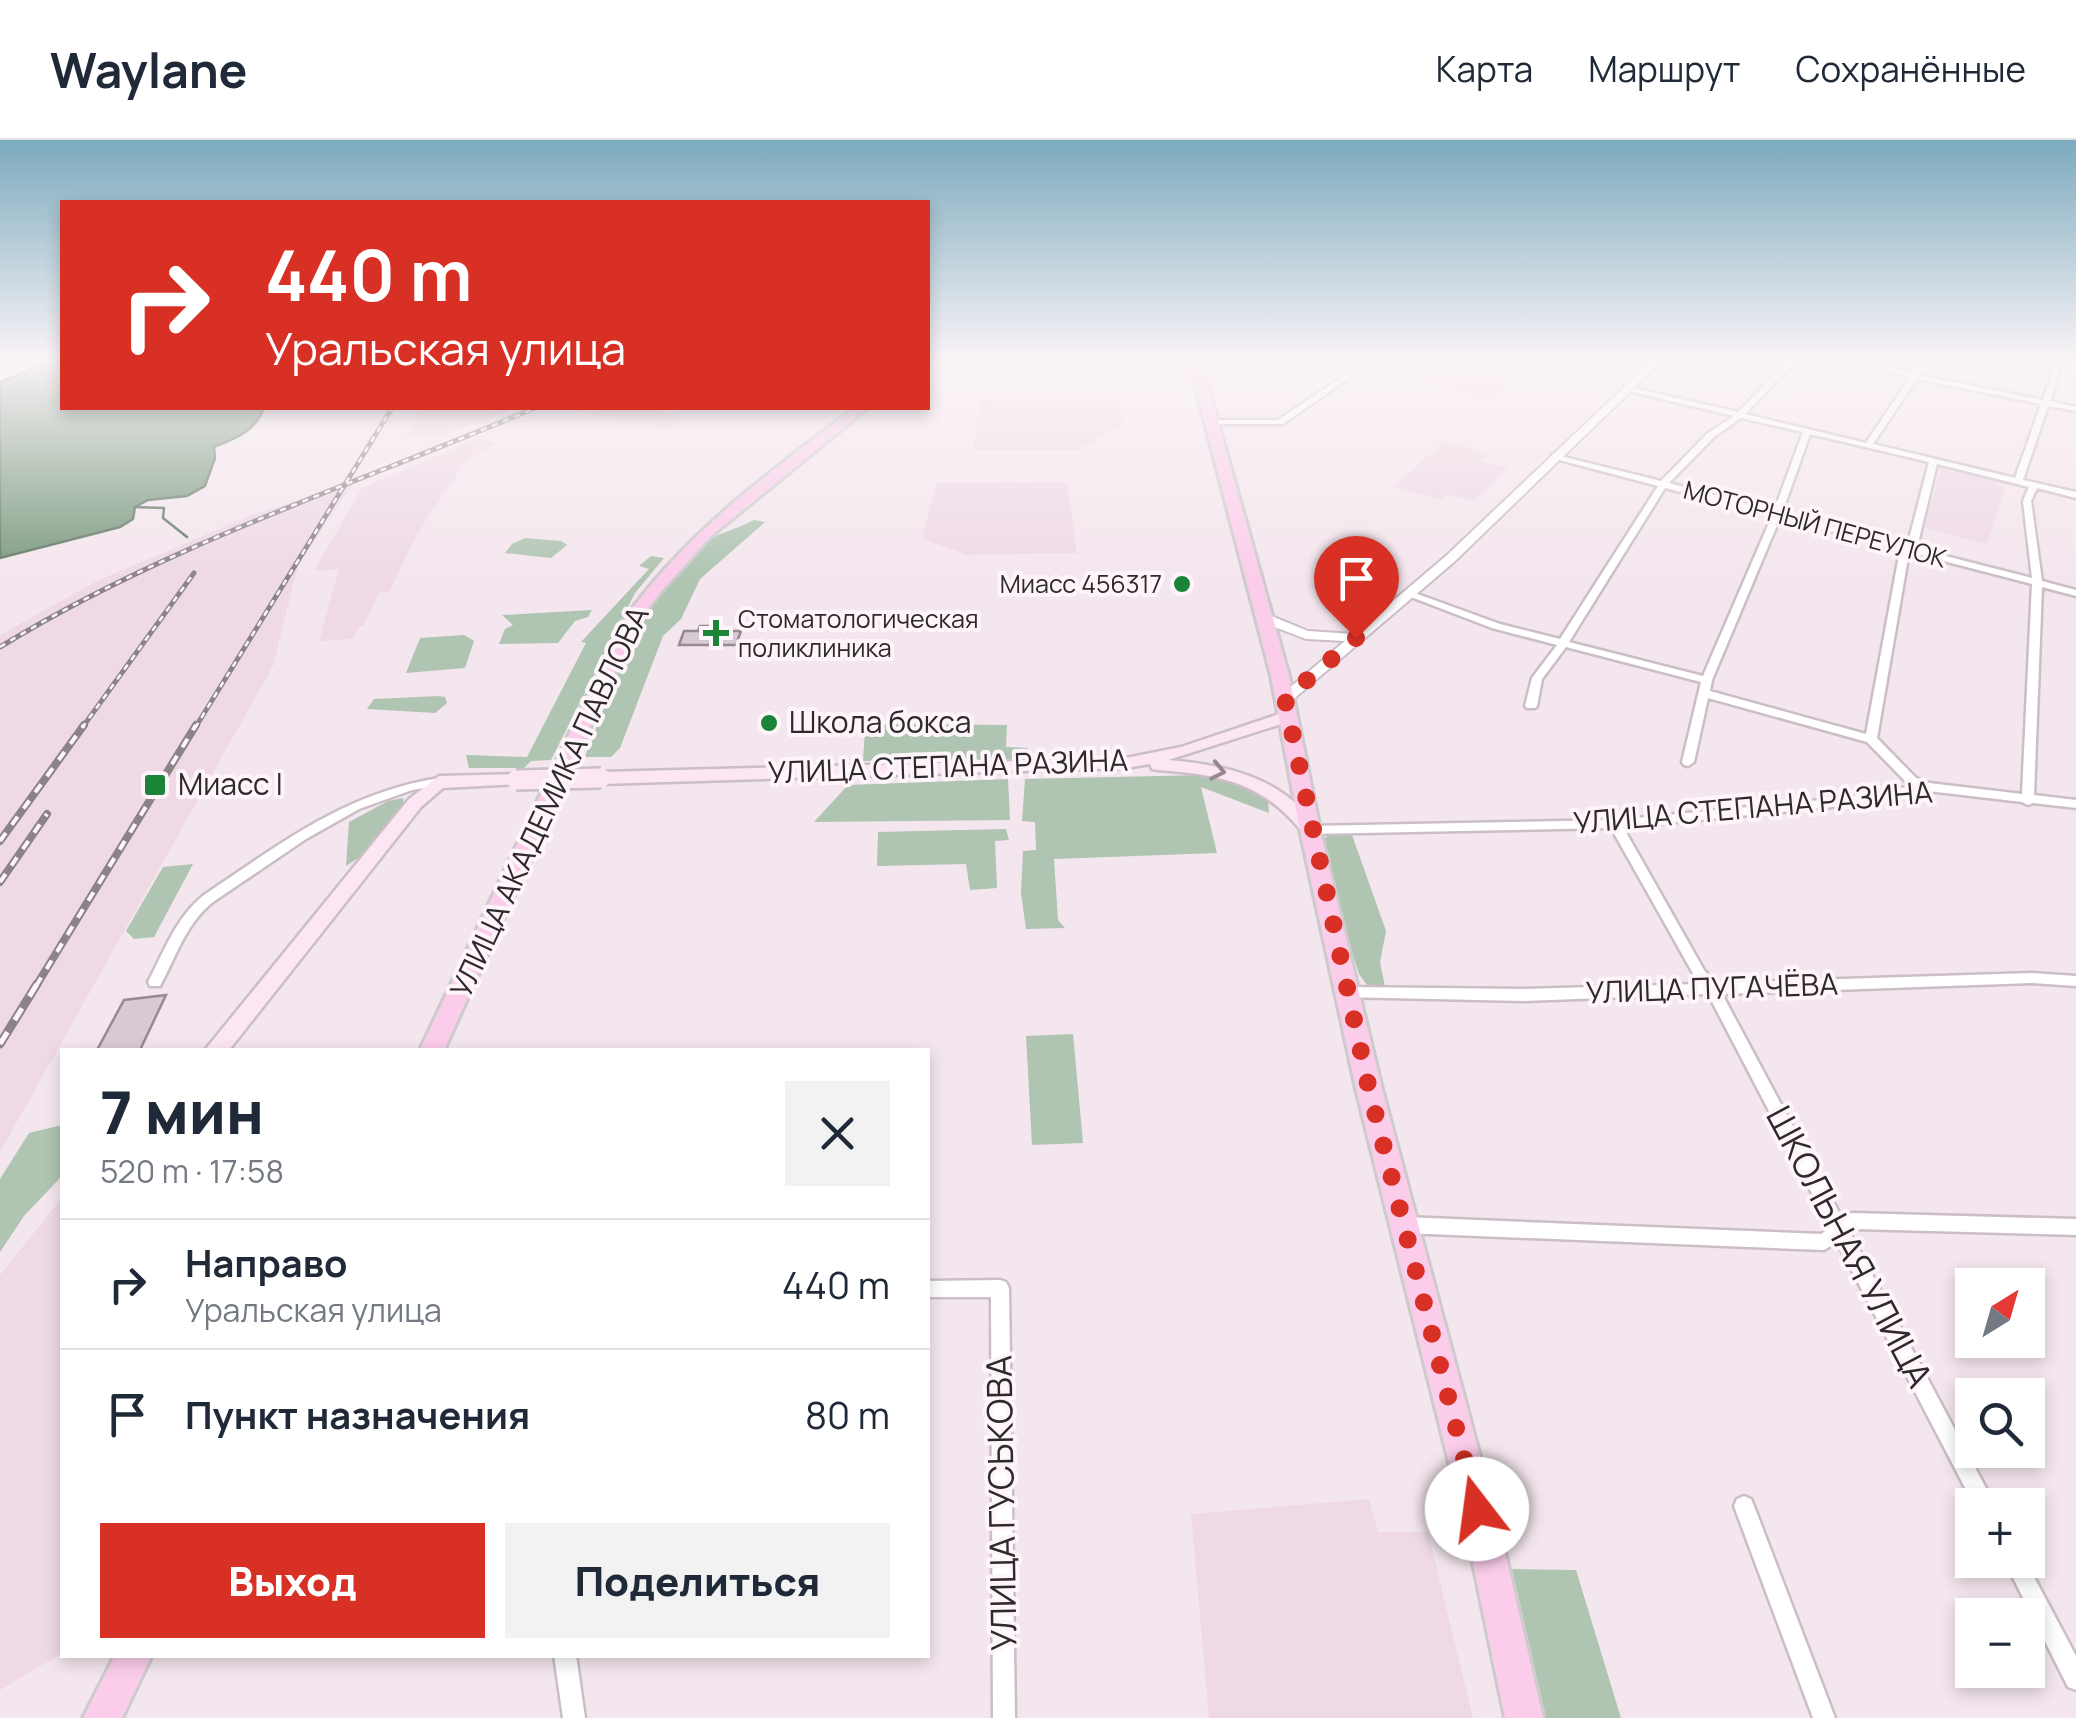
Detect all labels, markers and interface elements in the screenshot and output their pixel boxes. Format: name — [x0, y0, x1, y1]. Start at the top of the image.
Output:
text: Waylane — [50, 37, 247, 102]
text: Карта — [1436, 45, 1533, 93]
text: Маршрут — [1588, 45, 1741, 93]
text: Сохранённые — [1796, 45, 2026, 93]
text: 440 m — [265, 226, 472, 322]
icon: right — [100, 240, 230, 370]
text: Уральская улица — [265, 317, 626, 379]
street label: МОТОРНЫЙ ПЕРЕУЛОК — [1680, 472, 1951, 575]
pin — [1314, 536, 1399, 639]
icon: arrive — [1329, 551, 1384, 606]
place label: Миасс 456317 — [1000, 566, 1162, 601]
marker: Миасс 456317 — [1171, 573, 1193, 595]
street label: УЛИЦА АКАДЕМИКА ПАВЛОВА — [440, 599, 658, 1004]
place label: Стоматологическая поликлиника — [738, 601, 979, 665]
marker: Стоматологическая поликлиника — [703, 620, 729, 646]
place label: Школа бокса — [789, 701, 971, 742]
marker: Школа бокса — [758, 712, 780, 734]
street label: УЛИЦА СТЕПАНА РАЗИНА — [767, 739, 1129, 792]
one-way arrow — [1209, 760, 1226, 781]
place label: Миасс I — [178, 763, 283, 804]
street label: УЛИЦА СТЕПАНА РАЗИНА — [1572, 770, 1934, 843]
marker: Миасс I — [142, 772, 168, 798]
street label: УЛИЦА ПУГАЧЁВА — [1585, 963, 1839, 1012]
text: 7 мин — [100, 1070, 264, 1152]
button: close — [785, 1081, 890, 1186]
street label: ШКОЛЬНАЯ УЛИЦА — [1755, 1097, 1944, 1396]
text: 520 m · 17:58 — [100, 1149, 284, 1193]
text: Направо — [185, 1236, 347, 1288]
icon: right — [100, 1257, 155, 1312]
text: 440 m — [782, 1258, 890, 1310]
north arrow — [1955, 1268, 2045, 1358]
map controls — [1955, 1268, 2045, 1688]
text: Уральская улица — [185, 1288, 442, 1332]
street label: УЛИЦА ГУСЬКОВА — [974, 1355, 1028, 1651]
button: search — [1955, 1378, 2045, 1468]
icon: arrive — [100, 1387, 155, 1442]
text: Пункт назначения — [185, 1388, 530, 1440]
text: 80 m — [805, 1388, 890, 1440]
position arrow — [1425, 1457, 1529, 1561]
button: + — [1955, 1488, 2045, 1578]
button: Выход — [100, 1523, 485, 1638]
button: Поделиться — [505, 1523, 890, 1638]
button: − — [1955, 1598, 2045, 1688]

